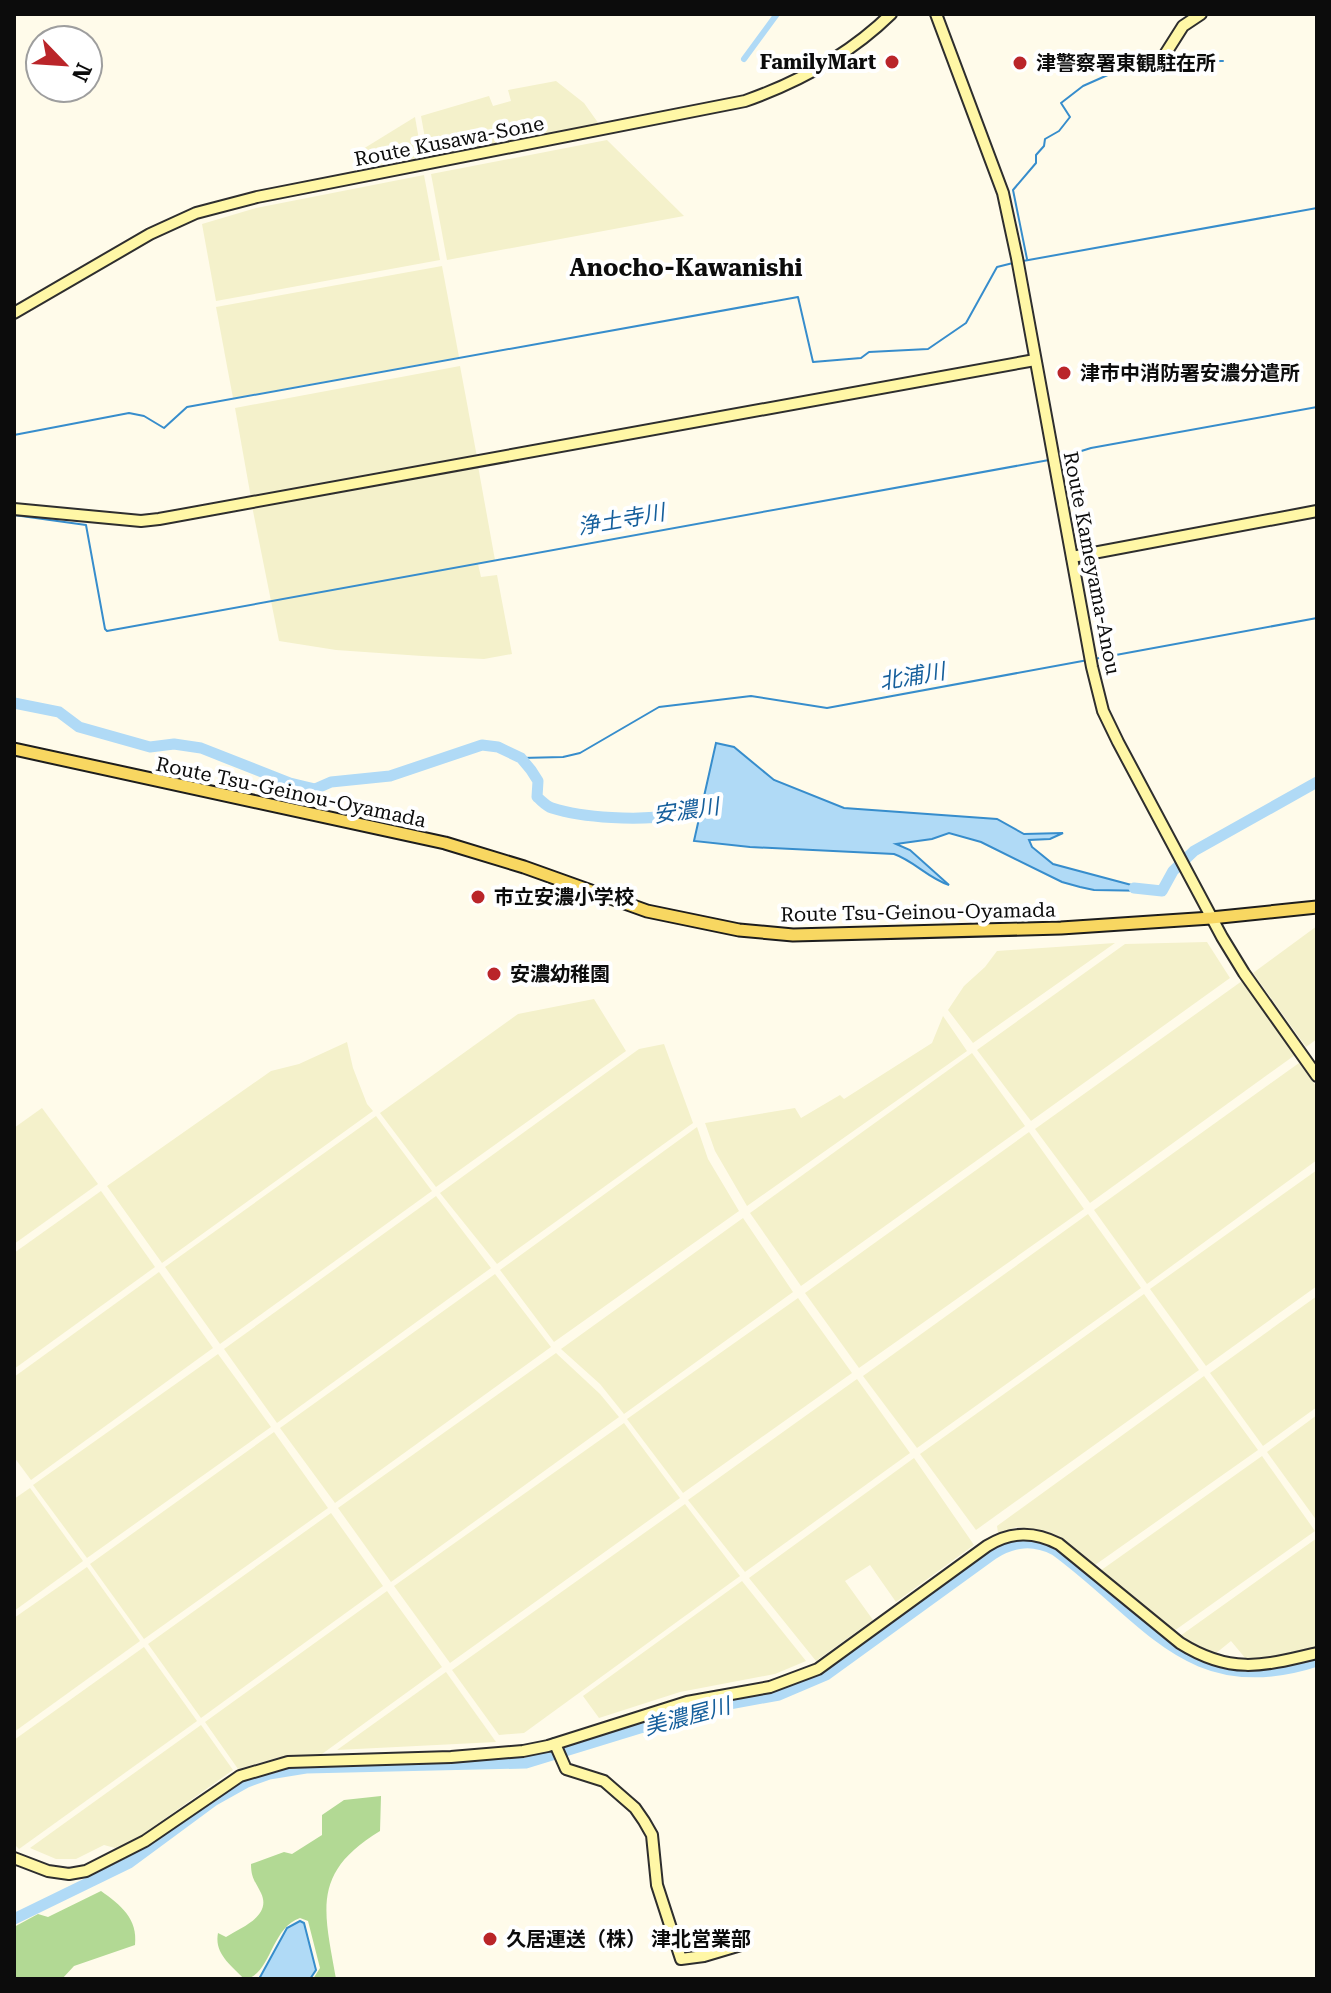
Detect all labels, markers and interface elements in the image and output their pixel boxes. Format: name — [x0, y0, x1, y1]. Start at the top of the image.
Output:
north arrow — [24, 24, 104, 104]
place label: FamilyMart — [760, 50, 876, 74]
place label: 津警察署東観駐在所 — [1036, 51, 1216, 75]
marker: FamilyMart — [883, 53, 901, 71]
marker: 津警察署東観駐在所 — [1011, 54, 1029, 72]
text: N — [67, 59, 97, 85]
street label: Route Kusawa-Sone — [352, 111, 546, 171]
district label: Anocho-Kawanishi — [569, 254, 803, 282]
place label: 津市中消防署安濃分遣所 — [1080, 361, 1300, 385]
marker: 津市中消防署安濃分遣所 — [1055, 364, 1073, 382]
street label: Route Kameyama-Anou — [1059, 449, 1126, 677]
water label: 浄土寺川 — [576, 499, 669, 539]
water label: 北浦川 — [877, 658, 949, 695]
street label: Route Tsu-Geinou-Oyamada — [154, 752, 428, 832]
water label: 安濃川 — [652, 793, 722, 827]
place label: 市立安濃小学校 — [494, 885, 634, 909]
marker: 市立安濃小学校 — [469, 888, 487, 906]
street label: Route Tsu-Geinou-Oyamada — [780, 898, 1056, 926]
place label: 安濃幼稚園 — [510, 962, 610, 986]
marker: 安濃幼稚園 — [485, 965, 503, 983]
water label: 美濃屋川 — [641, 1693, 735, 1740]
place label: 久居運送（株） 津北営業部 — [506, 1927, 751, 1951]
marker: 久居運送（株） 津北営業部 — [481, 1930, 499, 1948]

